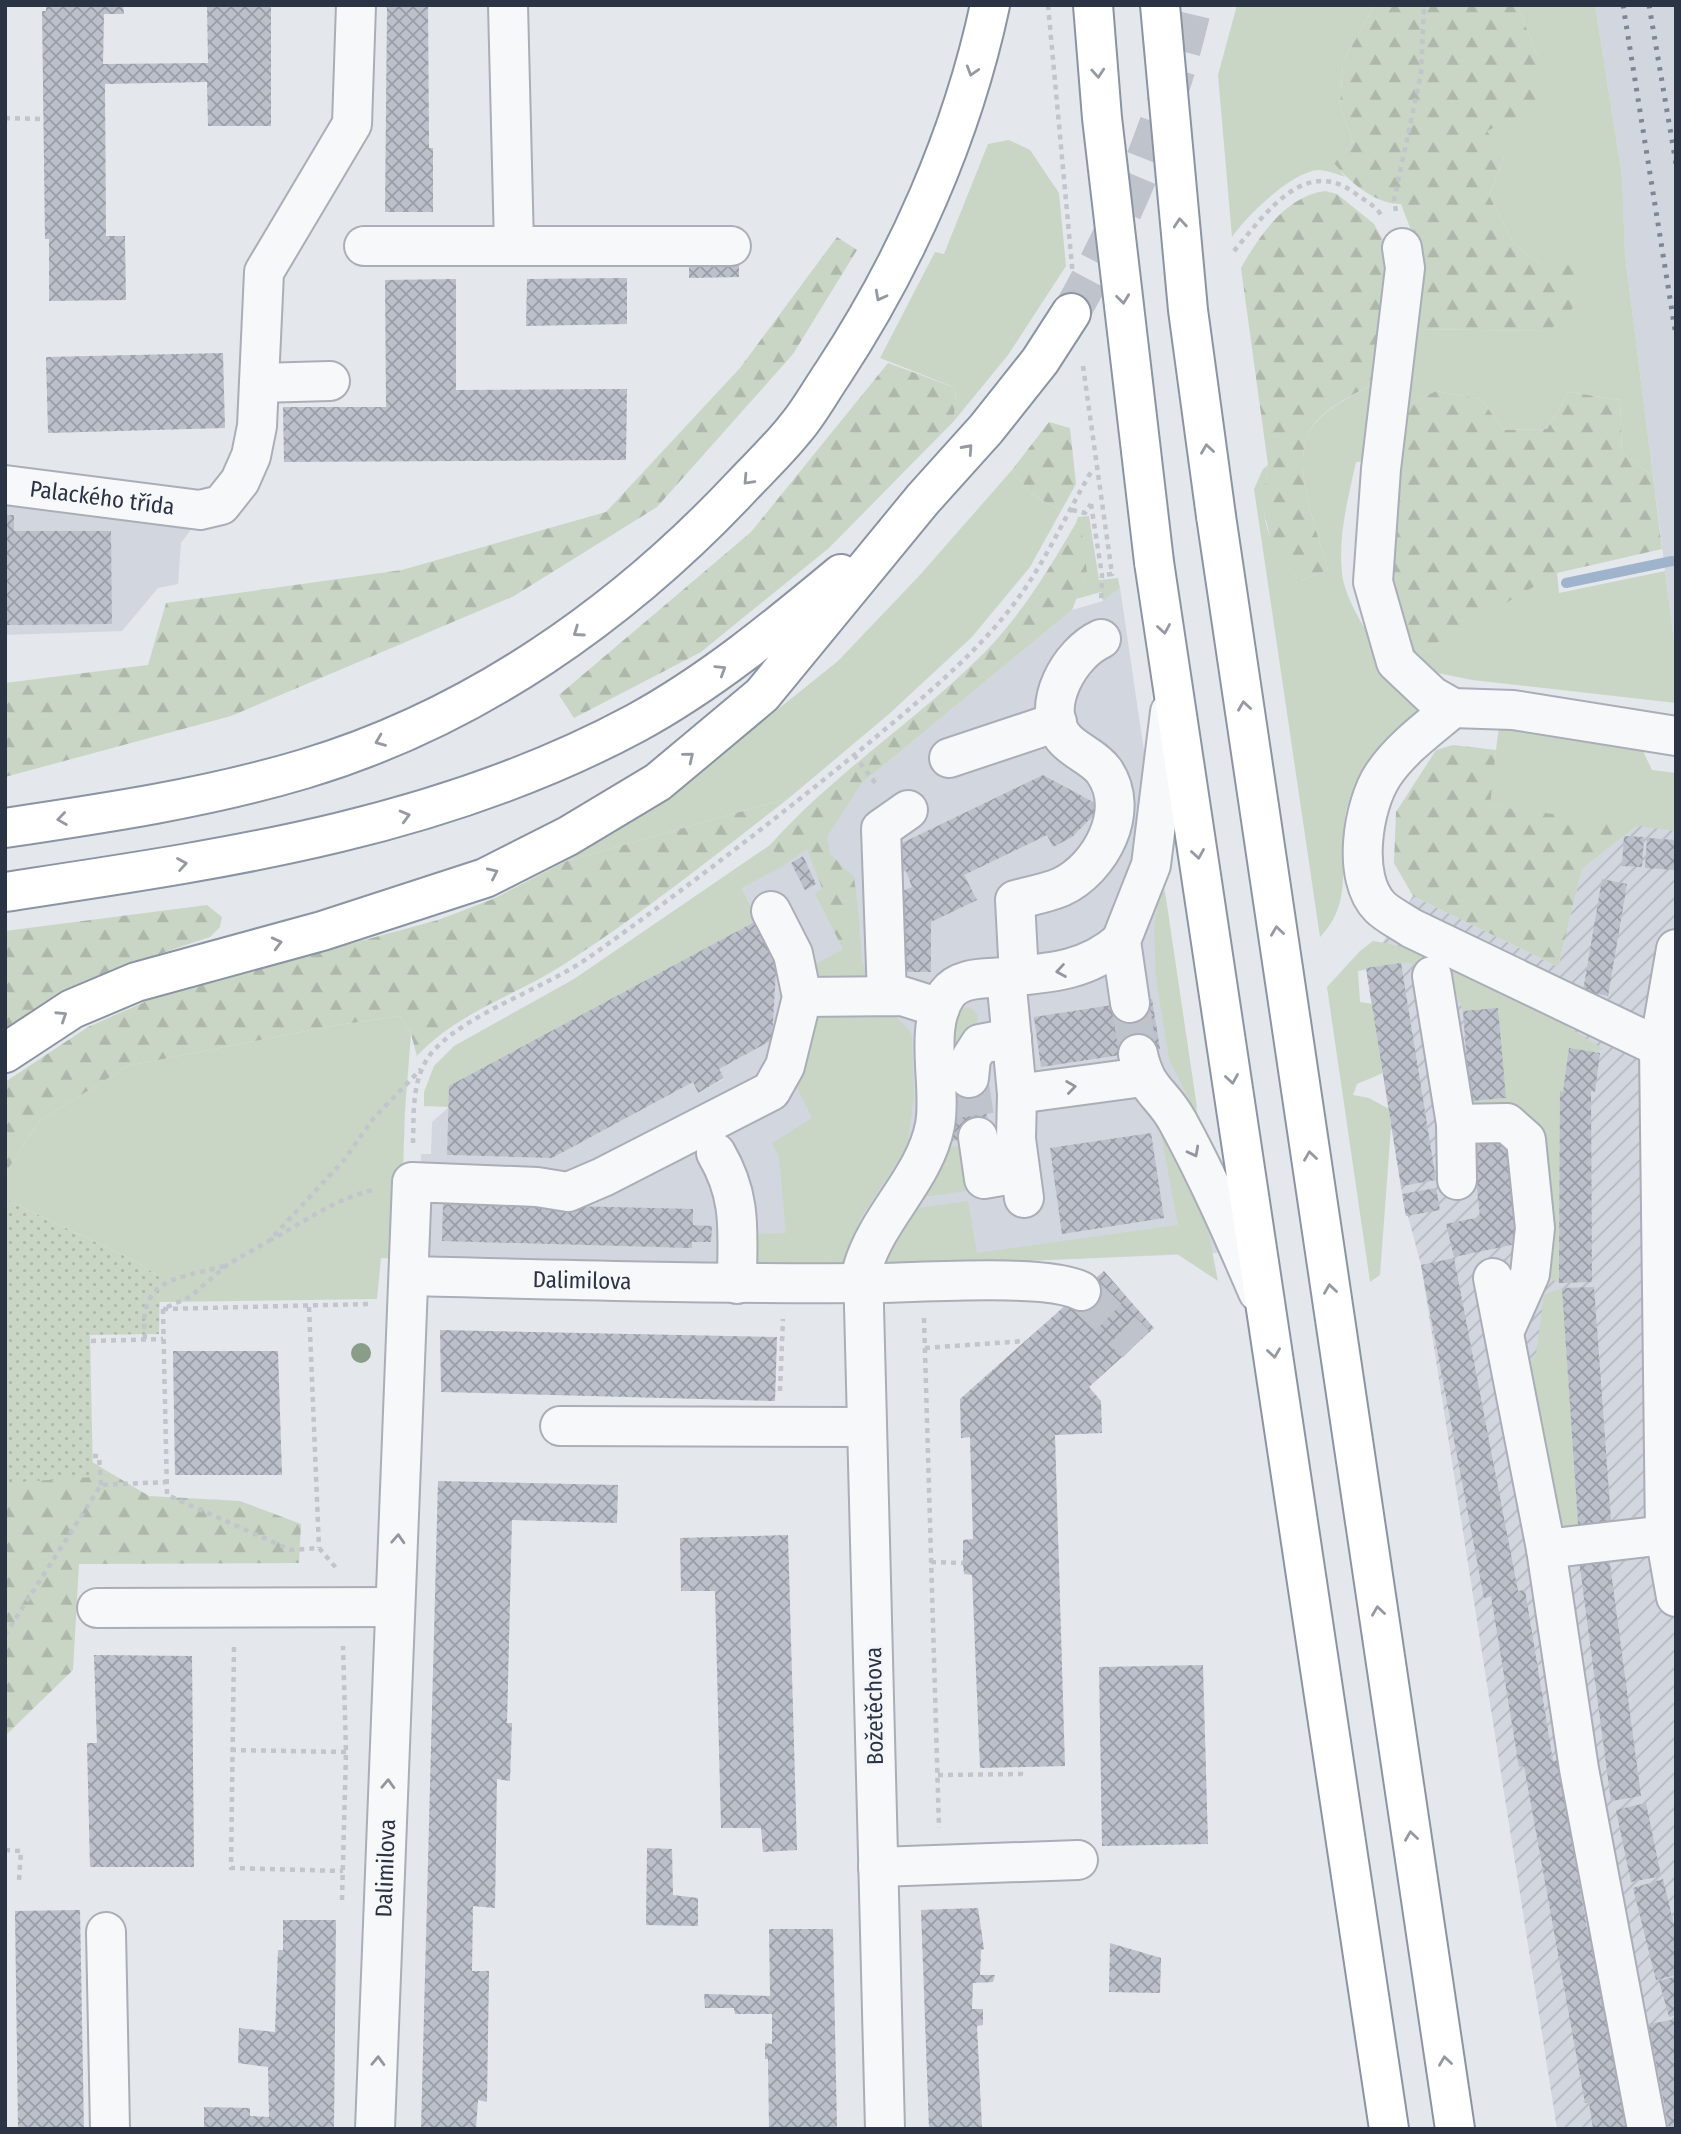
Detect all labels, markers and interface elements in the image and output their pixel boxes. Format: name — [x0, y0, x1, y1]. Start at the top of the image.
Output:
one-way arrow — [966, 64, 980, 77]
one-way arrow — [1090, 68, 1105, 79]
one-way arrow — [1173, 217, 1188, 228]
one-way arrow — [875, 289, 888, 301]
one-way arrow — [1115, 294, 1130, 305]
one-way arrow — [1200, 443, 1215, 455]
one-way arrow — [960, 444, 973, 457]
one-way arrow — [743, 472, 756, 485]
street label: Palackého třída — [28, 474, 176, 521]
one-way arrow — [1156, 623, 1171, 635]
one-way arrow — [573, 624, 586, 637]
one-way arrow — [713, 665, 726, 678]
one-way arrow — [1237, 700, 1252, 711]
one-way arrow — [374, 732, 386, 746]
one-way arrow — [681, 753, 693, 766]
one-way arrow — [398, 810, 410, 825]
one-way arrow — [56, 812, 68, 827]
one-way arrow — [1191, 848, 1206, 860]
one-way arrow — [176, 857, 188, 872]
one-way arrow — [486, 867, 498, 881]
one-way arrow — [1270, 925, 1285, 937]
one-way arrow — [271, 937, 283, 951]
one-way arrow — [1055, 963, 1067, 978]
one-way arrow — [55, 1011, 68, 1024]
one-way arrow — [1225, 1073, 1240, 1085]
one-way arrow — [1065, 1080, 1077, 1095]
one-way arrow — [1186, 1145, 1199, 1158]
one-way arrow — [1303, 1150, 1318, 1162]
street label: Dalimilova — [532, 1265, 632, 1295]
one-way arrow — [1323, 1283, 1338, 1295]
one-way arrow — [1266, 1347, 1281, 1358]
one-way arrow — [390, 1533, 405, 1544]
one-way arrow — [1371, 1605, 1386, 1617]
street label: Božetěchova — [859, 1647, 889, 1765]
one-way arrow — [381, 1778, 396, 1789]
street label: Dalimilova — [369, 1818, 401, 1918]
one-way arrow — [1404, 1830, 1419, 1842]
one-way arrow — [370, 2055, 386, 2065]
one-way arrow — [1437, 2055, 1452, 2067]

